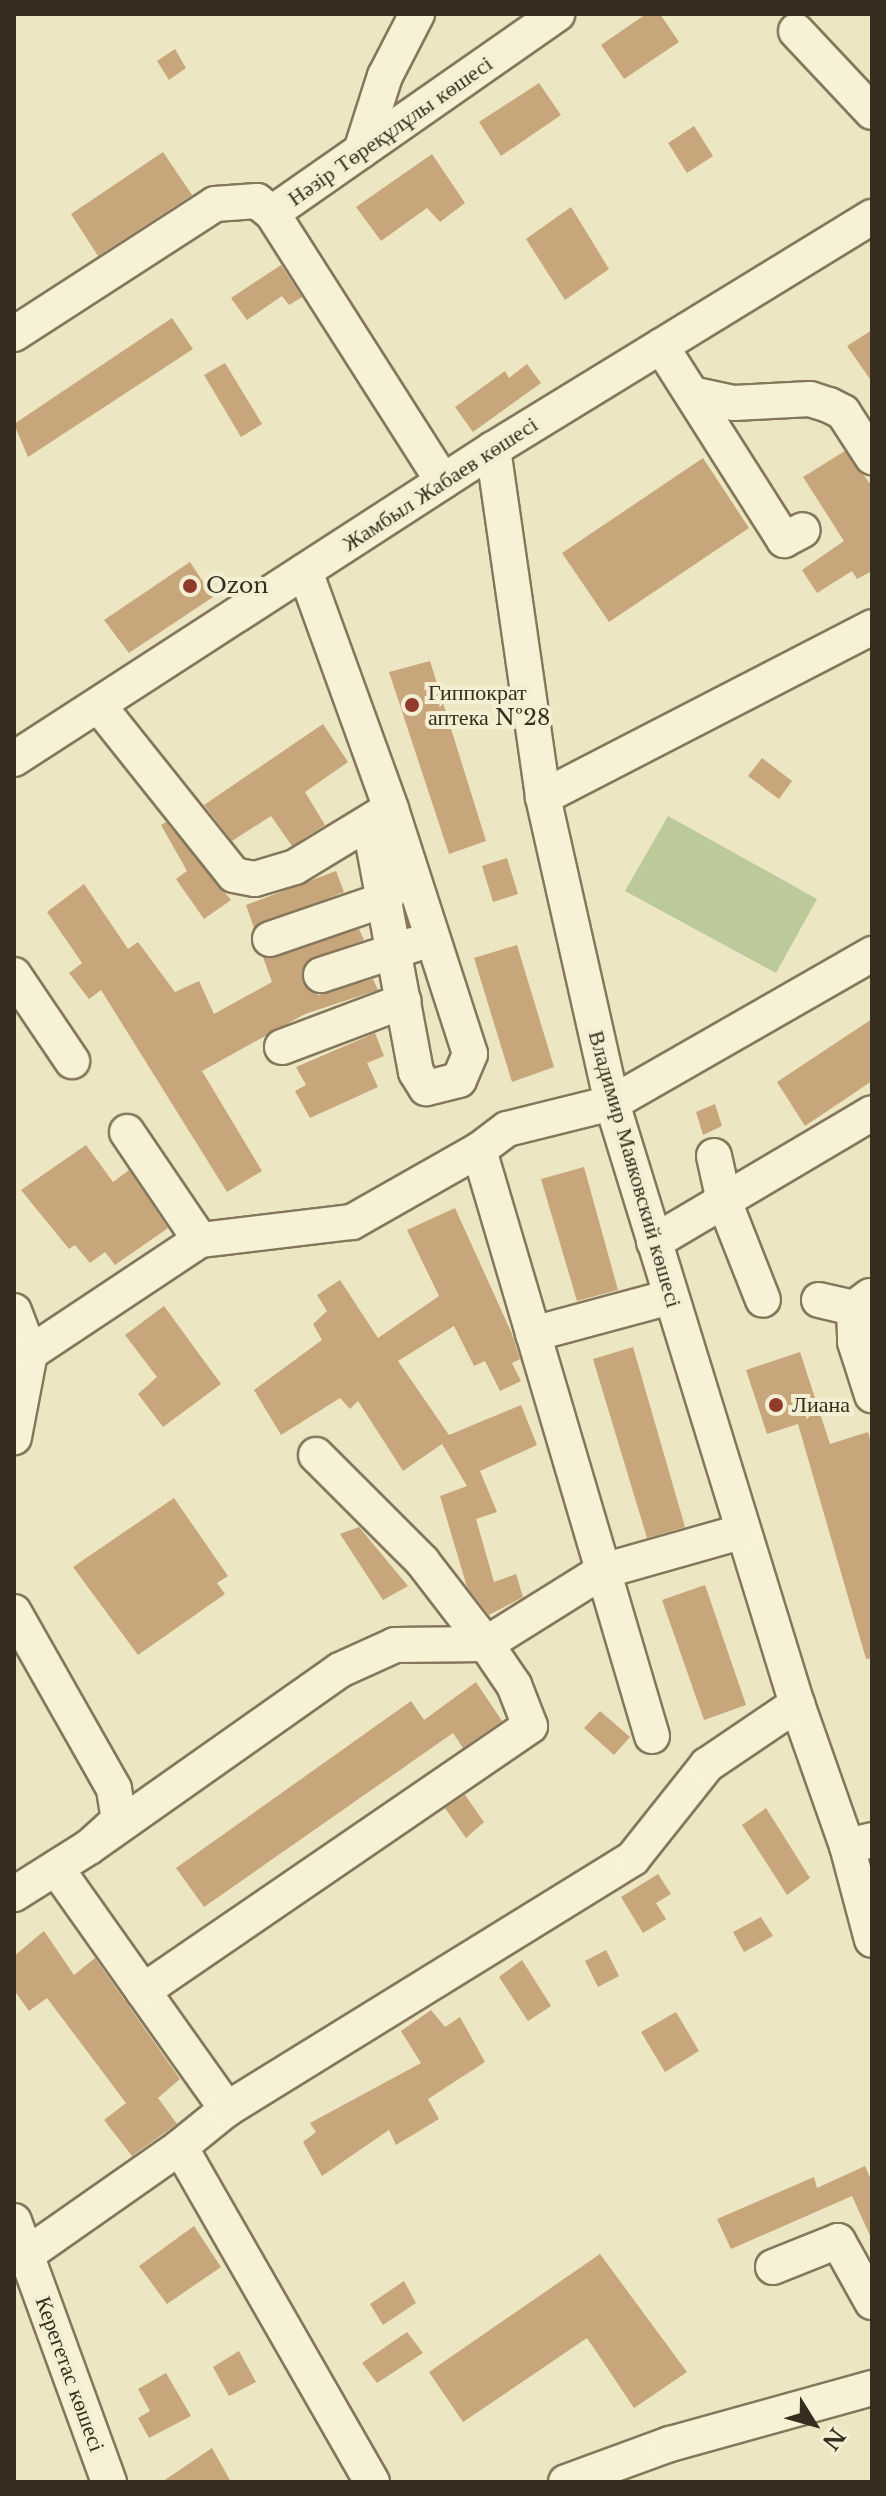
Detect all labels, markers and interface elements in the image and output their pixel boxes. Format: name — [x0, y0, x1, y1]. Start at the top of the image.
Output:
street label: Нәзір Төреқұлұлы көшесі — [283, 50, 497, 212]
street label: Жамбыл Жабаев көшесі — [338, 411, 542, 557]
place label: Ozon — [206, 573, 268, 599]
marker: Ozon — [181, 577, 199, 595]
place label: Гиппократ аптека №28 — [428, 679, 550, 730]
marker: Гиппократ аптека №28 — [403, 696, 421, 714]
street label: Владимир Маяковский көшесі — [583, 1028, 687, 1310]
place label: Лиана — [792, 1392, 850, 1418]
marker: Лиана — [767, 1396, 785, 1414]
street label: Керегетас көшесі — [30, 2293, 110, 2455]
north arrow — [774, 2384, 854, 2464]
text: N — [817, 2422, 851, 2455]

